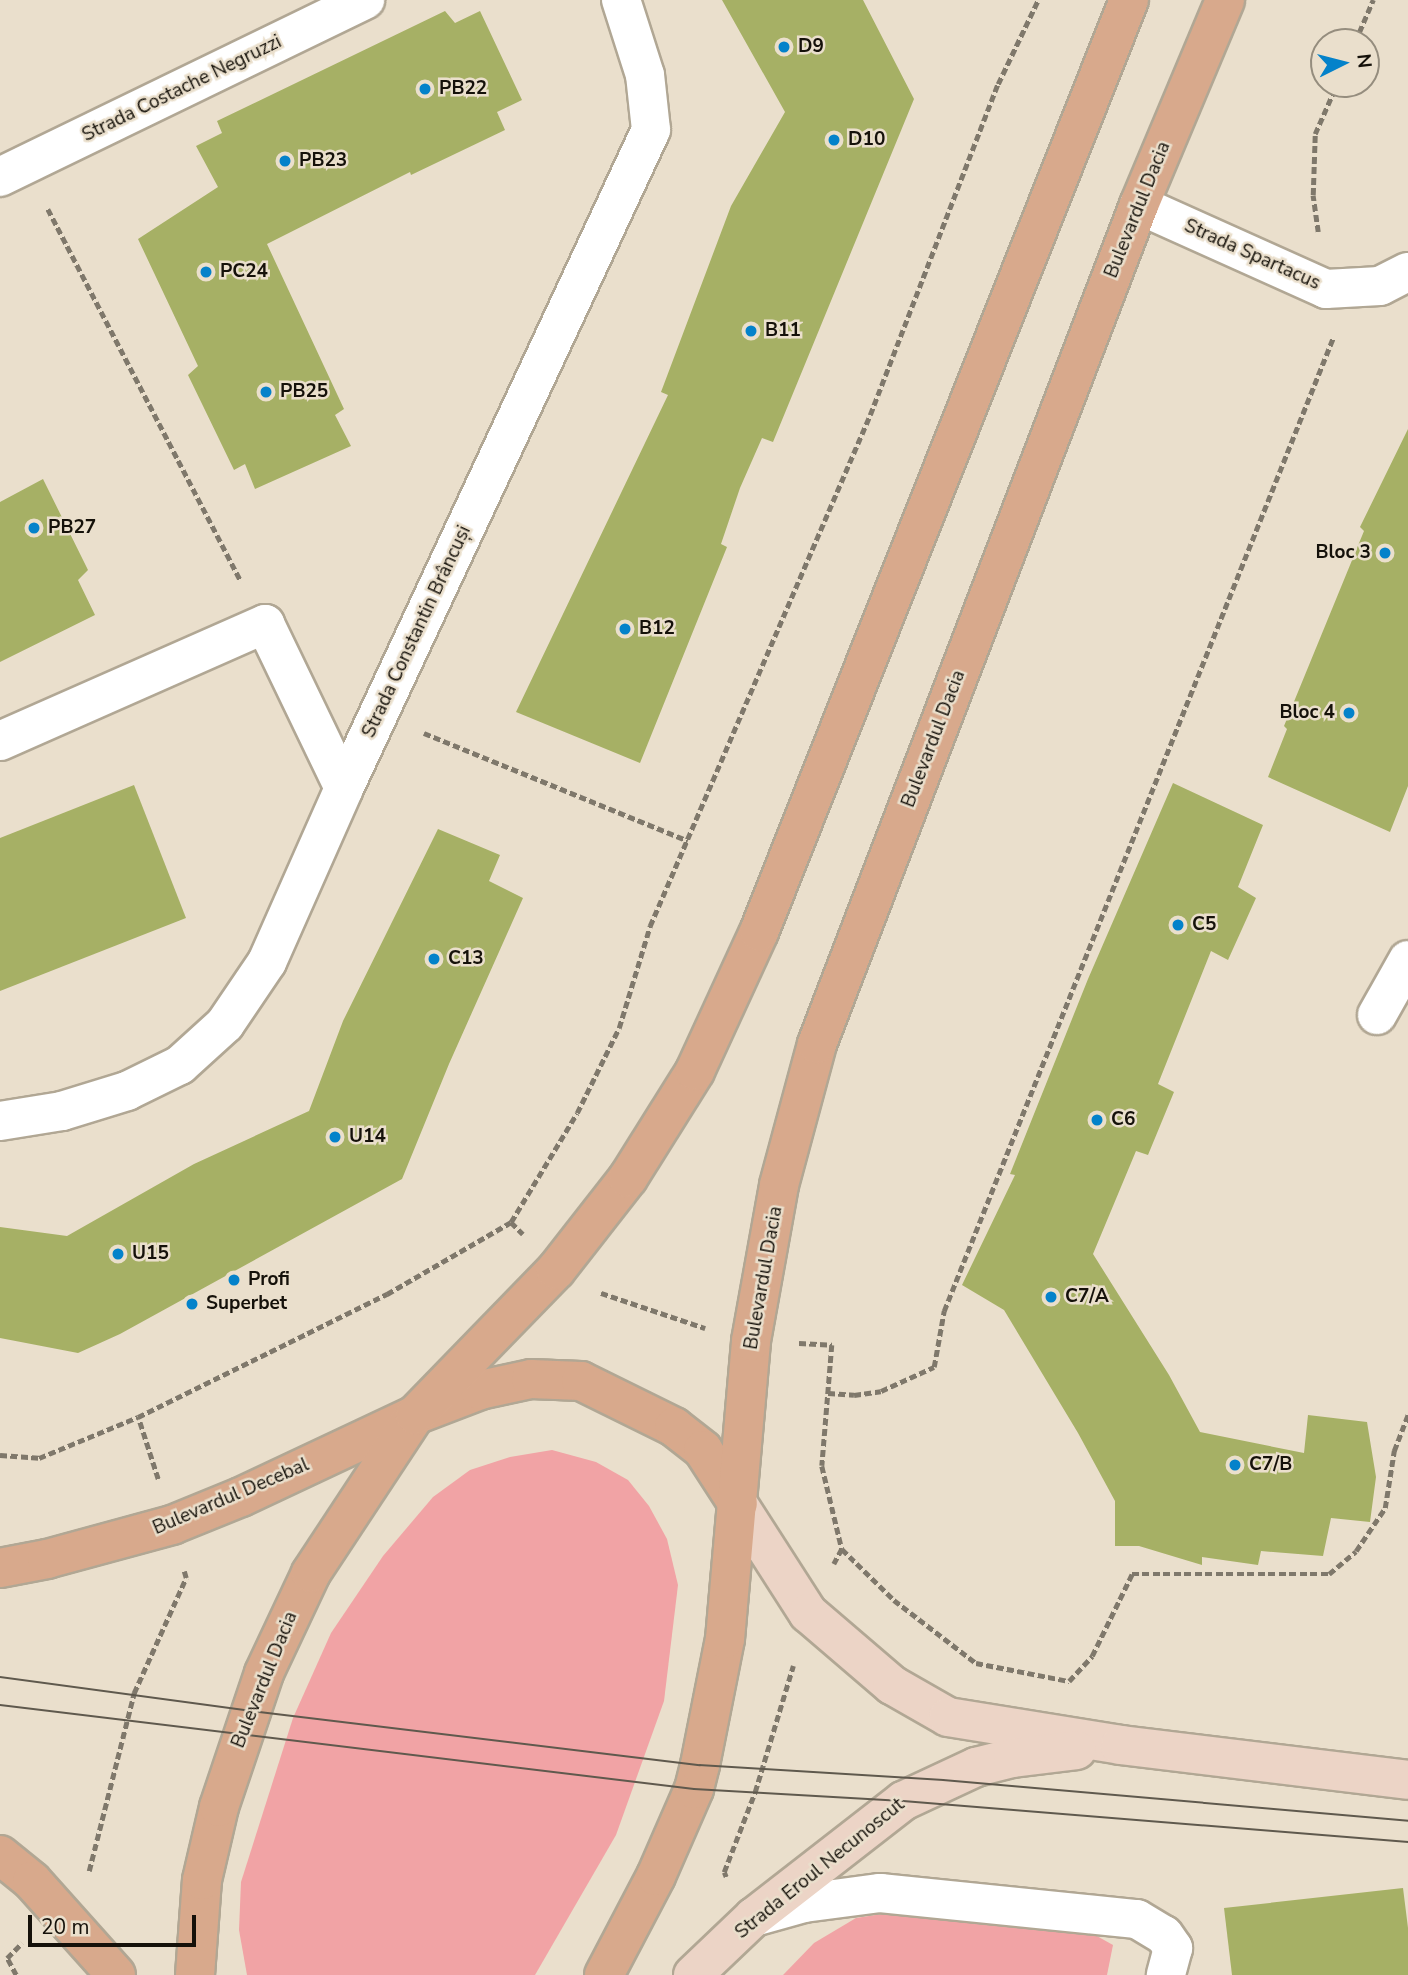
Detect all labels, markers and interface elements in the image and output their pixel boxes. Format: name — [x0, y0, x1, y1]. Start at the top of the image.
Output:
north arrow — [1310, 28, 1380, 98]
street label: Strada Costache Negruzzi — [79, 31, 285, 147]
place label: D9 — [798, 36, 824, 58]
marker: D9 — [776, 39, 792, 55]
text: N — [1350, 53, 1378, 69]
place label: PB22 — [439, 78, 487, 100]
marker: PB22 — [417, 81, 433, 97]
place label: D10 — [848, 129, 885, 151]
marker: D10 — [826, 132, 842, 148]
street label: Bulevardul Dacia — [1100, 138, 1176, 282]
place label: PB23 — [299, 150, 347, 172]
marker: PB23 — [277, 153, 293, 169]
street label: Strada Spartacus — [1180, 215, 1324, 295]
place label: PC24 — [220, 261, 268, 283]
marker: PC24 — [198, 264, 214, 280]
place label: B11 — [765, 320, 801, 342]
marker: B11 — [743, 323, 759, 339]
place label: PB25 — [280, 381, 328, 403]
marker: PB25 — [258, 384, 274, 400]
place label: PB27 — [48, 517, 96, 539]
marker: PB27 — [26, 520, 42, 536]
street label: Strada Constantin Brâncuși — [358, 522, 476, 742]
place label: Bloc 3 — [1316, 542, 1371, 564]
marker: Bloc 3 — [1377, 545, 1393, 561]
place label: B12 — [639, 618, 675, 640]
marker: B12 — [617, 621, 633, 637]
street label: Bulevardul Dacia — [897, 667, 971, 811]
place label: Bloc 4 — [1280, 702, 1335, 724]
marker: Bloc 4 — [1341, 705, 1357, 721]
place label: C5 — [1192, 914, 1216, 936]
marker: C5 — [1170, 917, 1186, 933]
place label: C13 — [448, 948, 484, 970]
marker: C13 — [426, 951, 442, 967]
place label: C6 — [1111, 1109, 1135, 1131]
marker: C6 — [1089, 1112, 1105, 1128]
place label: U14 — [349, 1126, 386, 1148]
marker: U14 — [327, 1129, 343, 1145]
street label: Bulevardul Dacia — [740, 1205, 788, 1351]
place label: U15 — [132, 1243, 169, 1265]
marker: U15 — [110, 1246, 126, 1262]
place label: Profi — [248, 1269, 290, 1291]
marker: Profi — [226, 1272, 242, 1288]
place label: C7/A — [1065, 1286, 1109, 1308]
marker: C7/A — [1043, 1289, 1059, 1305]
place label: Superbet — [206, 1293, 287, 1315]
marker: Superbet — [184, 1296, 200, 1312]
street label: Bulevardul Decebal — [150, 1454, 312, 1540]
place label: C7/B — [1249, 1454, 1292, 1476]
marker: C7/B — [1227, 1457, 1243, 1473]
street label: Bulevardul Dacia — [227, 1608, 303, 1752]
street label: Strada Eroul Necunoscut — [731, 1794, 909, 1944]
scale bar — [32, 1902, 200, 1946]
text: 20 m — [41, 1913, 90, 1941]

